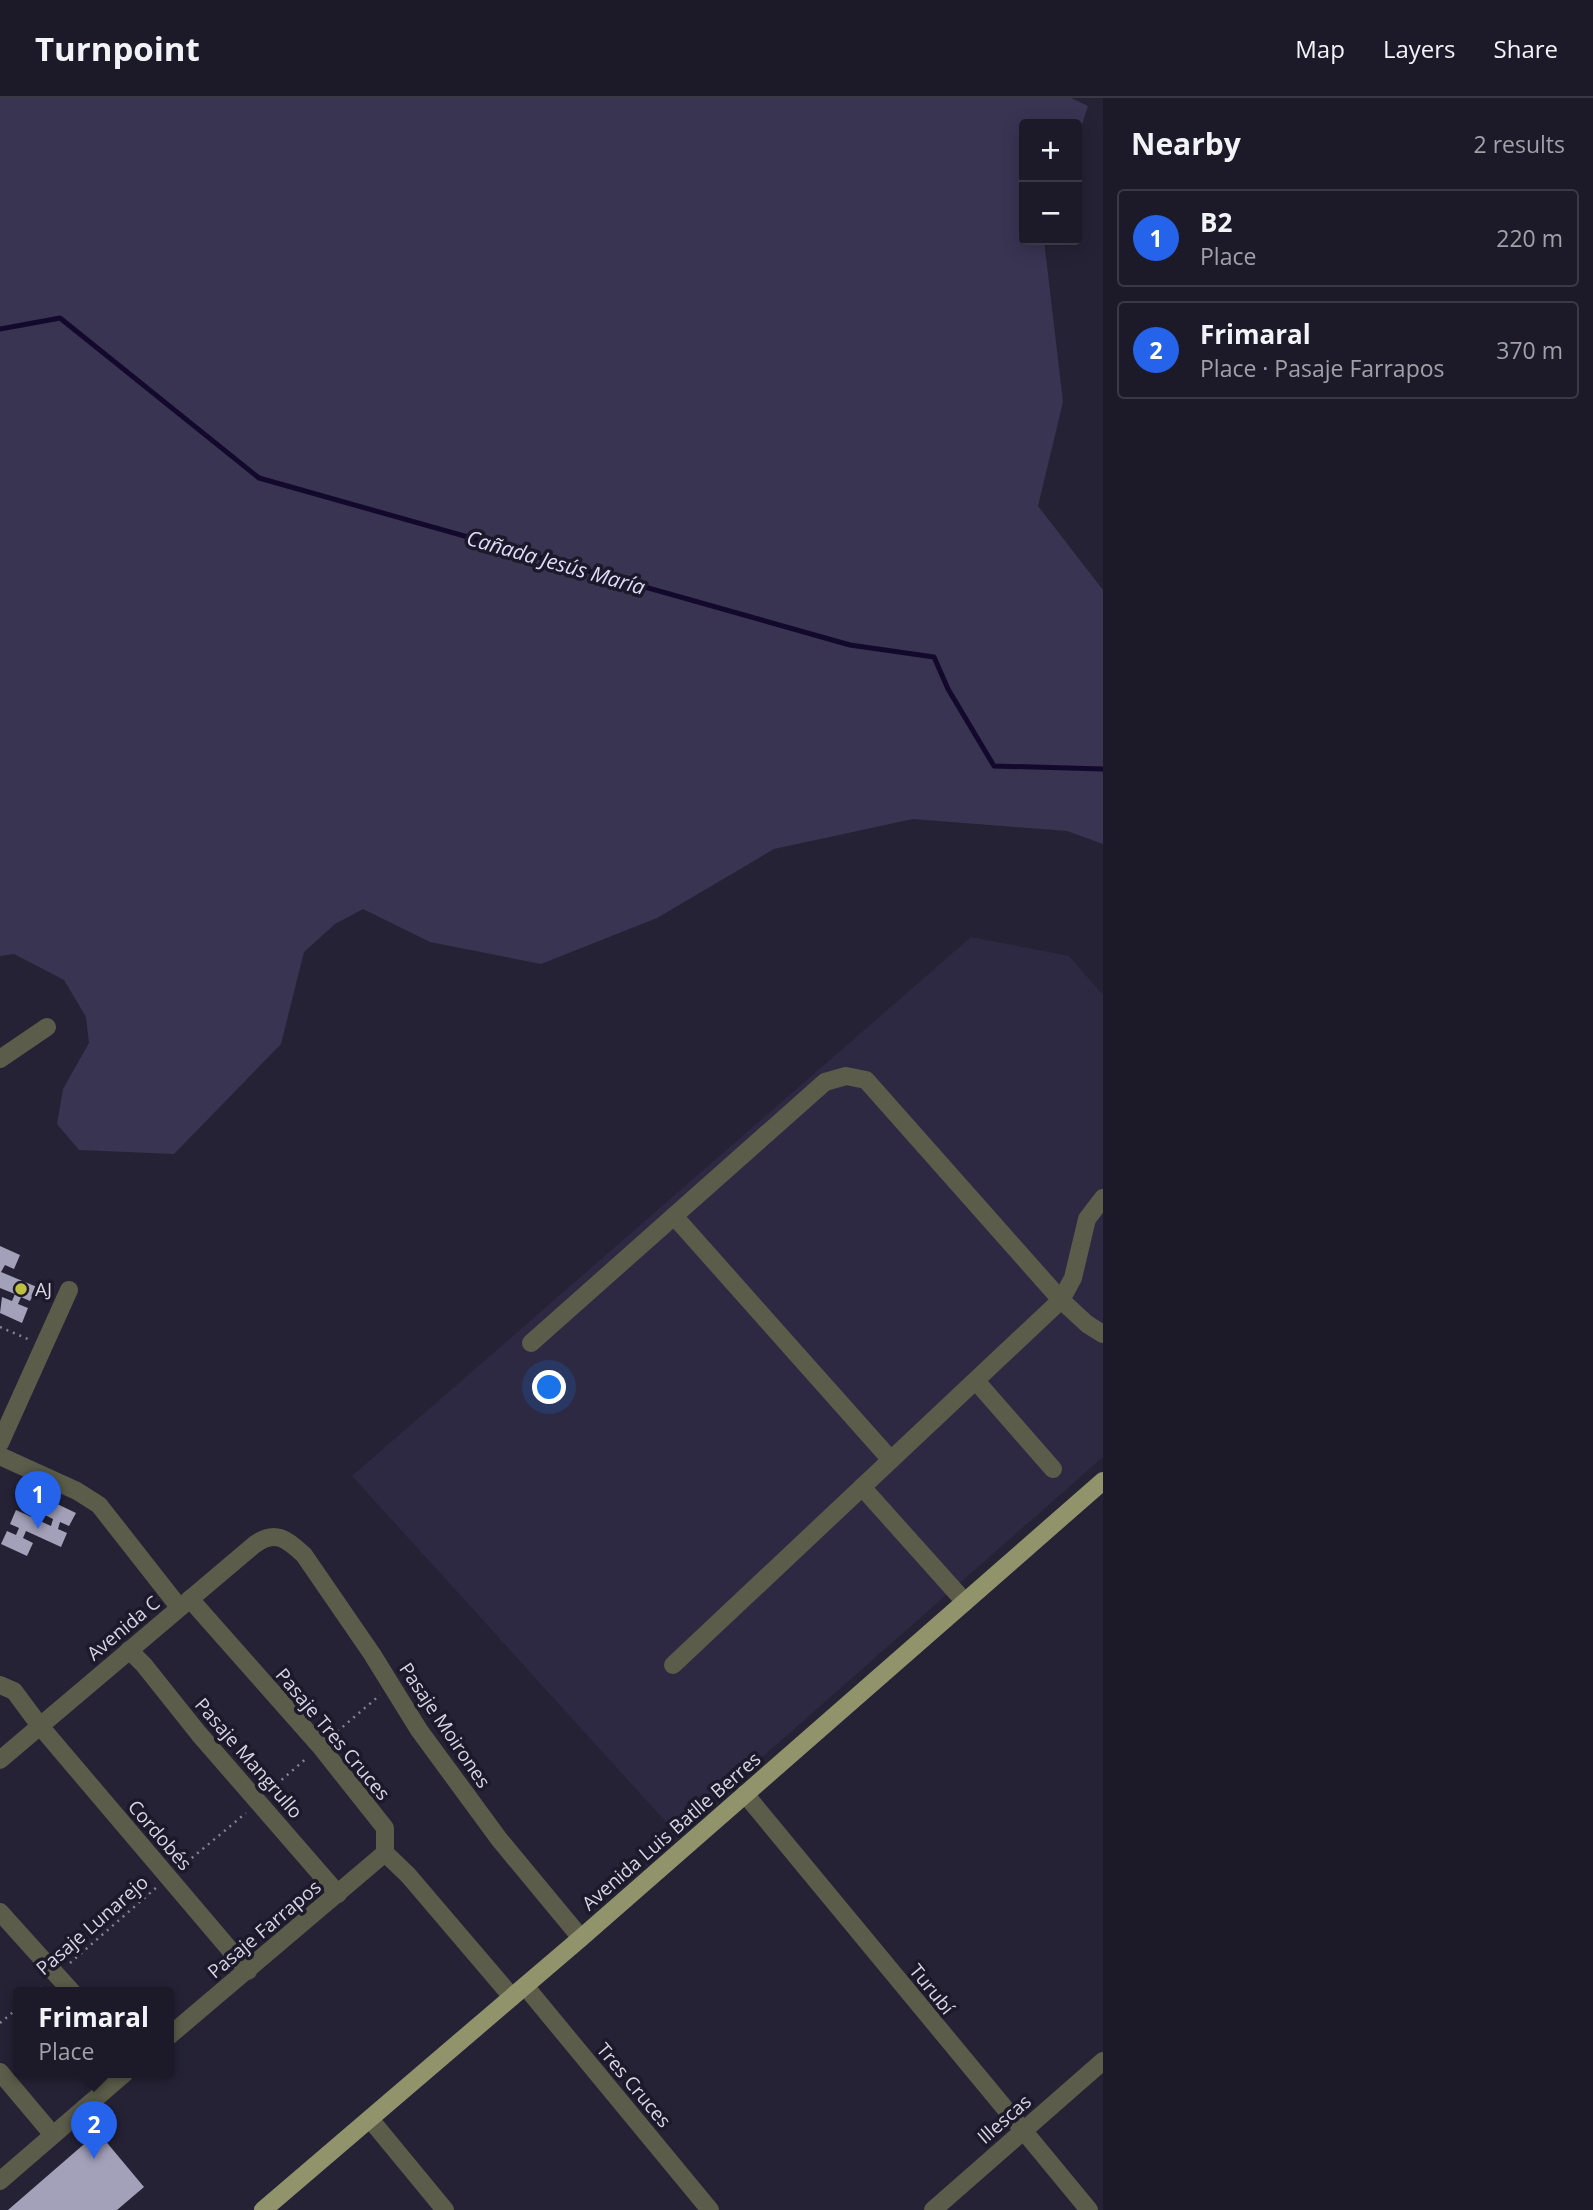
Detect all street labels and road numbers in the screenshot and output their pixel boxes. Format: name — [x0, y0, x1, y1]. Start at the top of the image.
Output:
street label: Avenida C — [81, 1590, 165, 1666]
street label: Pasaje Moirones — [393, 1657, 497, 1793]
street label: Pasaje Tres Cruces — [270, 1662, 396, 1806]
street label: Pasaje Mangrullo — [189, 1692, 309, 1824]
street label: Avenida Luis Batlle Berres — [576, 1746, 766, 1916]
street label: Cordobés — [122, 1794, 198, 1876]
street label: Pasaje Lunarejo — [30, 1869, 154, 1981]
street label: Pasaje Farrapos — [202, 1874, 326, 1984]
street label: Turubí — [904, 1958, 961, 2021]
street label: Tres Cruces — [591, 2037, 677, 2133]
street label: Illescas — [972, 2088, 1036, 2150]

